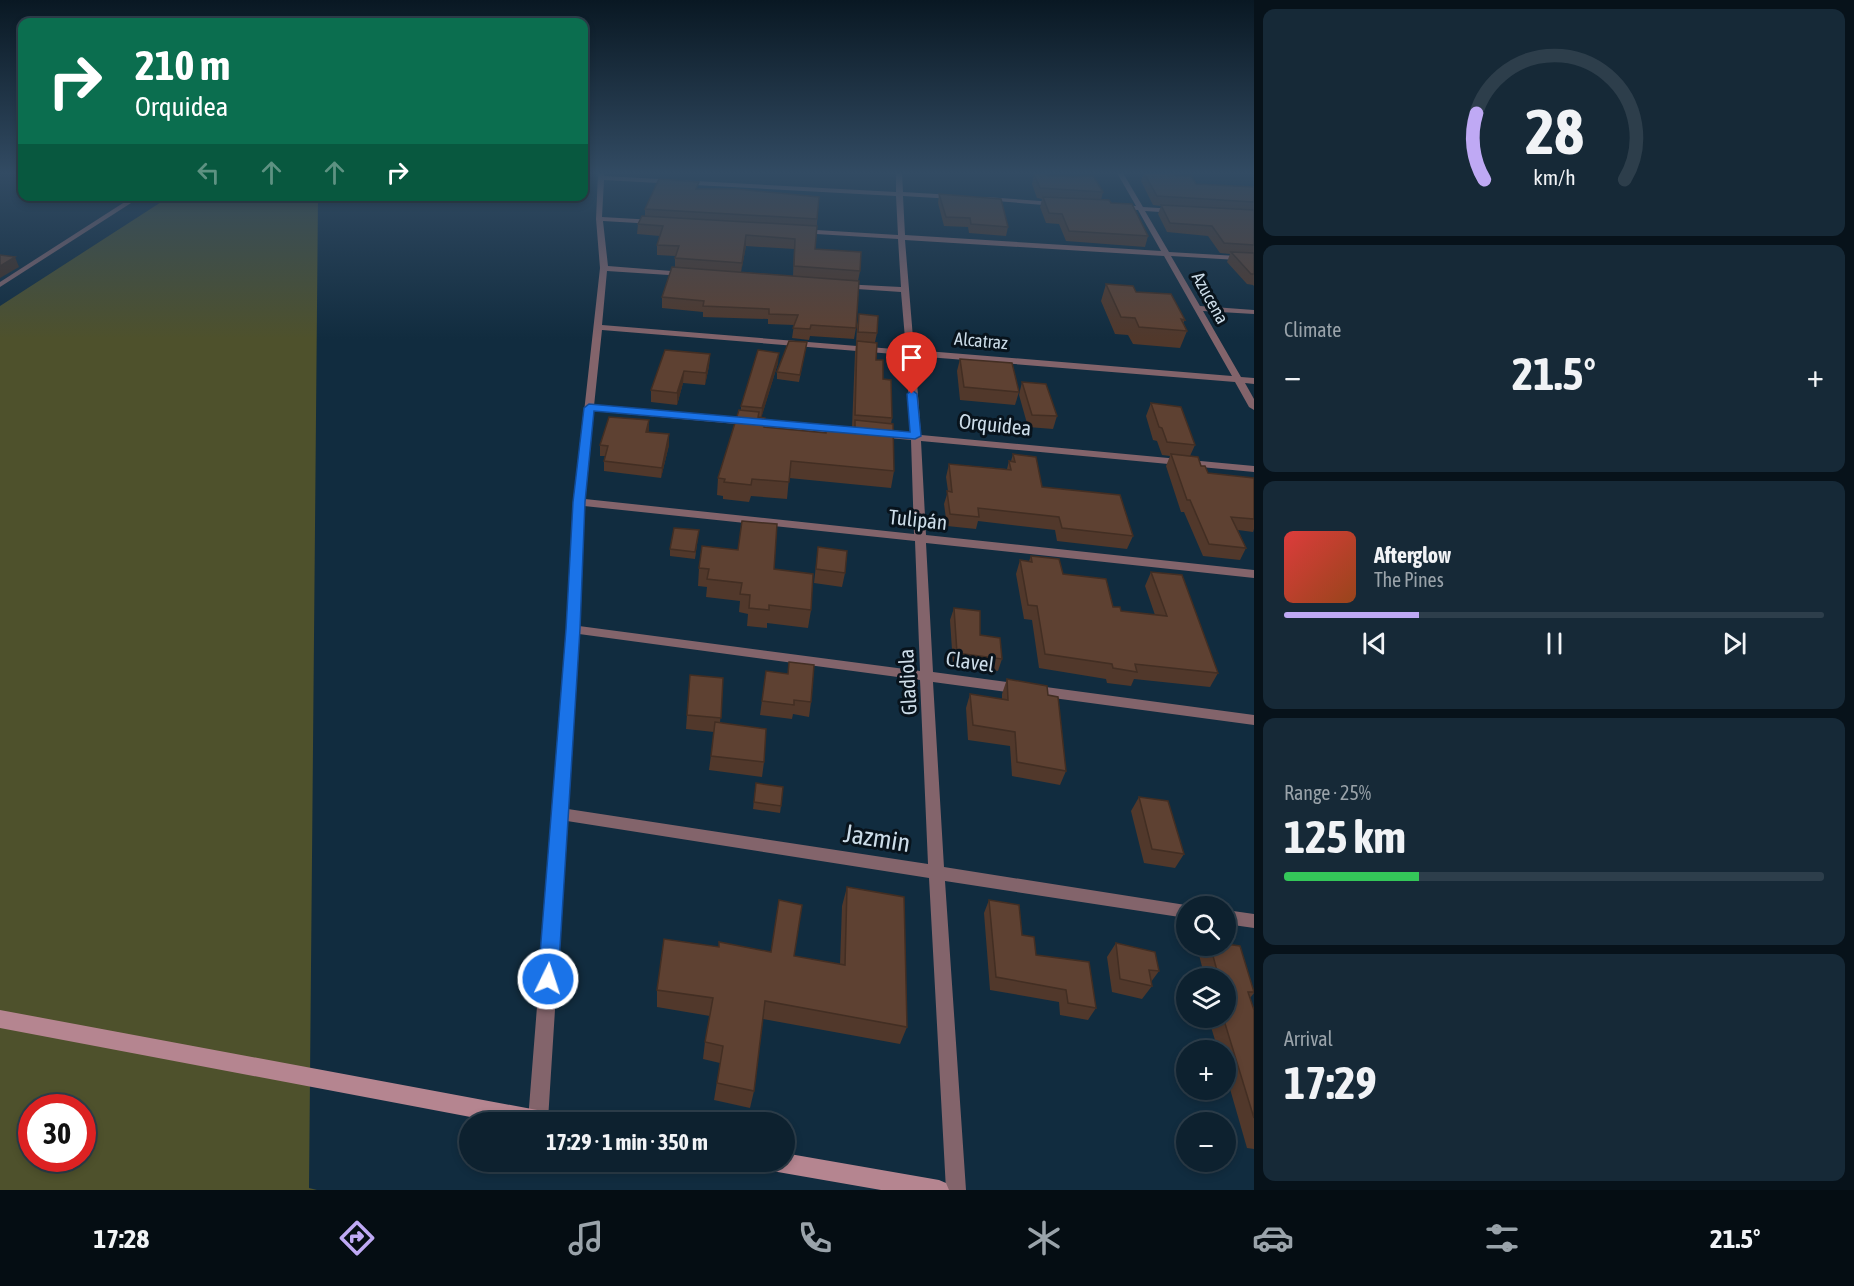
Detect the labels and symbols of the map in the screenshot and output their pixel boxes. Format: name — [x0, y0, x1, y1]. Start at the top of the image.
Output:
street label: Azucena — [1188, 268, 1233, 327]
street label: Alcatraz — [954, 328, 1009, 353]
pin — [886, 332, 937, 394]
street label: Orquidea — [958, 408, 1032, 440]
street label: Tulipán — [888, 504, 949, 534]
street label: Clavel — [945, 646, 996, 676]
street label: Gladiola — [893, 648, 921, 716]
street label: Jazmin — [842, 818, 912, 858]
position arrow — [516, 947, 580, 1011]
speed limit sign: 30 — [18, 1094, 96, 1172]

